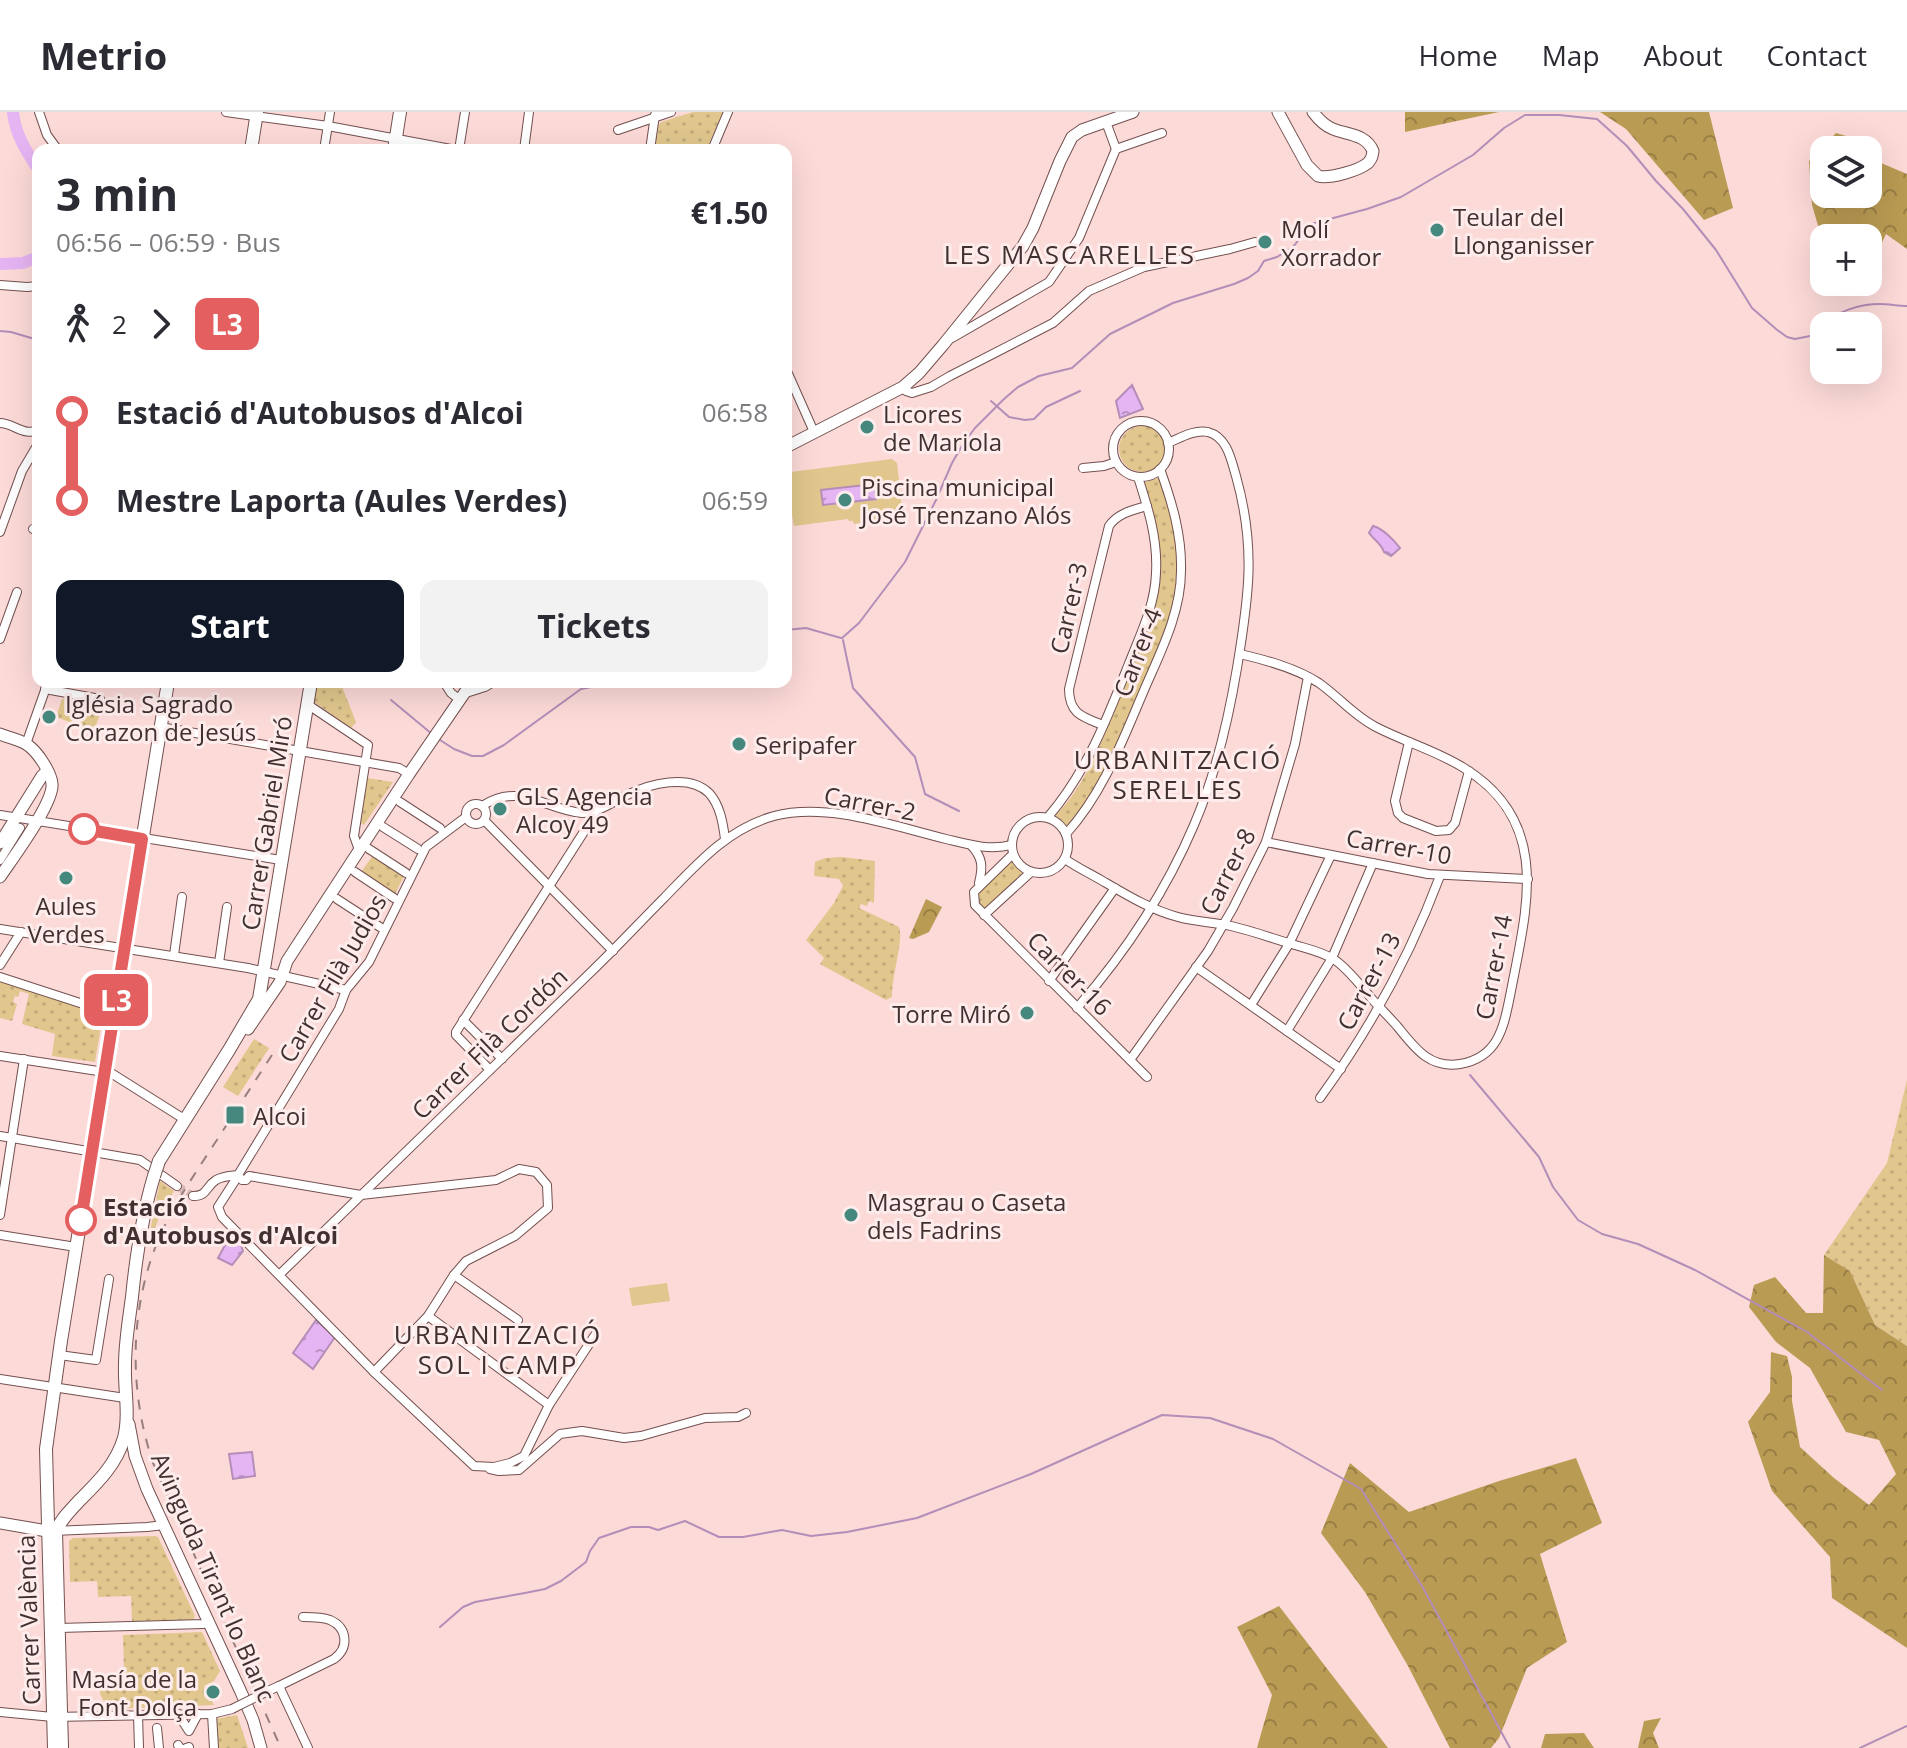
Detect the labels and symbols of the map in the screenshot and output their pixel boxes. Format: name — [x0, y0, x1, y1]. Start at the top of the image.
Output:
place label: Teular del Llonganisser — [1453, 200, 1594, 261]
place label: Molí Xorrador — [1281, 212, 1381, 273]
marker: Teular del Llonganisser — [1428, 221, 1446, 239]
marker: Molí Xorrador — [1256, 233, 1274, 251]
district label: LES MASCARELLES — [944, 236, 1196, 272]
place label: Licores de Mariola — [883, 397, 1002, 458]
marker: Licores de Mariola — [858, 418, 876, 436]
place label: Piscina municipal José Trenzano Alós — [859, 470, 1071, 531]
marker: Piscina municipal José Trenzano Alós — [836, 491, 854, 509]
street label: Carrer-3 — [1041, 559, 1095, 657]
street label: Carrer-4 — [1105, 603, 1169, 701]
place label: Iglésia Sagrado Corazon de Jesús — [65, 687, 256, 748]
marker: Iglésia Sagrado Corazon de Jesús — [40, 708, 58, 726]
street label: Carrer Gabriel Miró — [233, 713, 299, 933]
place label: Seripafer — [755, 728, 857, 761]
marker: Seripafer — [730, 735, 748, 753]
district label: URBANITZACIÓ SERELLES — [1074, 741, 1282, 807]
street label: Carrer-2 — [821, 778, 919, 828]
place label: GLS Agencia Alcoy 49 — [516, 779, 653, 840]
marker: GLS Agencia Alcoy 49 — [491, 800, 509, 818]
unlabelled marker — [69, 814, 99, 844]
street label: Carrer-10 — [1344, 821, 1454, 871]
street label: Carrer-8 — [1191, 822, 1263, 920]
marker: Aules Verdes — [57, 869, 75, 887]
street label: Carrer Filà Judios — [270, 888, 394, 1068]
place label: Aules Verdes — [27, 889, 105, 950]
street label: Carrer-14 — [1467, 911, 1519, 1022]
street label: Carrer-16 — [1021, 924, 1119, 1022]
street label: Carrer-13 — [1328, 926, 1408, 1036]
street label: Carrer Filà Cordón — [404, 960, 574, 1126]
line badge: L3 — [80, 974, 152, 1026]
place label: Torre Miró — [892, 997, 1011, 1030]
marker: Torre Miró — [1018, 1004, 1036, 1022]
place label: Alcoi — [253, 1099, 306, 1132]
marker: Alcoi — [224, 1104, 246, 1126]
place label: Masgrau o Caseta dels Fadrins — [867, 1185, 1066, 1246]
place label: Estació d'Autobusos d'Alcoi — [103, 1190, 338, 1251]
marker: Estació d'Autobusos d'Alcoi — [66, 1205, 96, 1235]
marker: Masgrau o Caseta dels Fadrins — [842, 1206, 860, 1224]
district label: URBANITZACIÓ SOL I CAMP — [394, 1316, 602, 1382]
street label: Avinguda Tirant lo Blanc — [144, 1447, 284, 1707]
street label: Carrer València — [9, 1534, 47, 1706]
place label: Masía de la Font Dolça — [71, 1662, 197, 1723]
marker: Masía de la Font Dolça — [204, 1683, 222, 1701]

